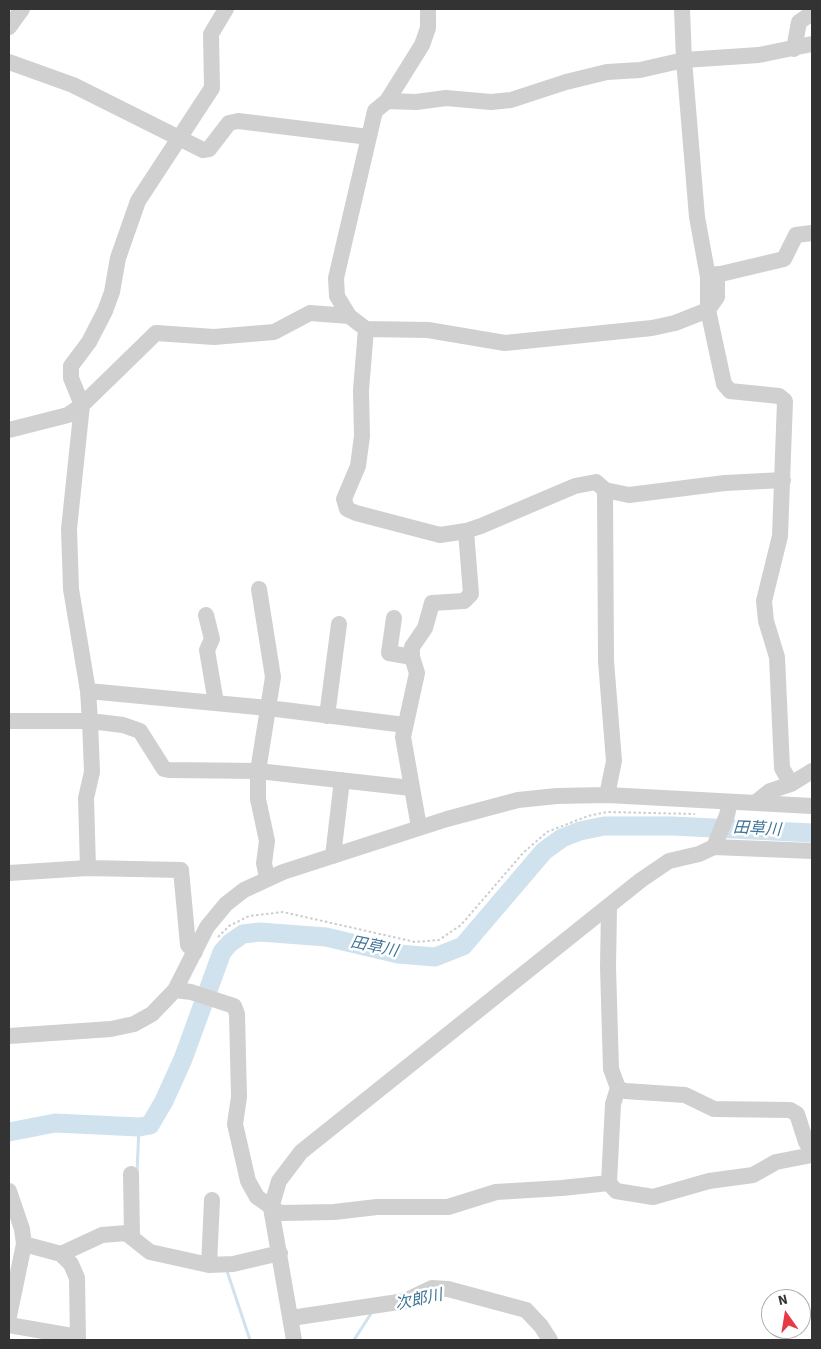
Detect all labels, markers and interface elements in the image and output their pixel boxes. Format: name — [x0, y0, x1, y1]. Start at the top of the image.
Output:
water label: 田草川 — [733, 819, 781, 841]
water label: 田草川 — [349, 934, 399, 962]
water label: 次郎川 — [394, 1287, 444, 1315]
north arrow — [761, 1289, 811, 1339]
text: N — [776, 1290, 790, 1311]

